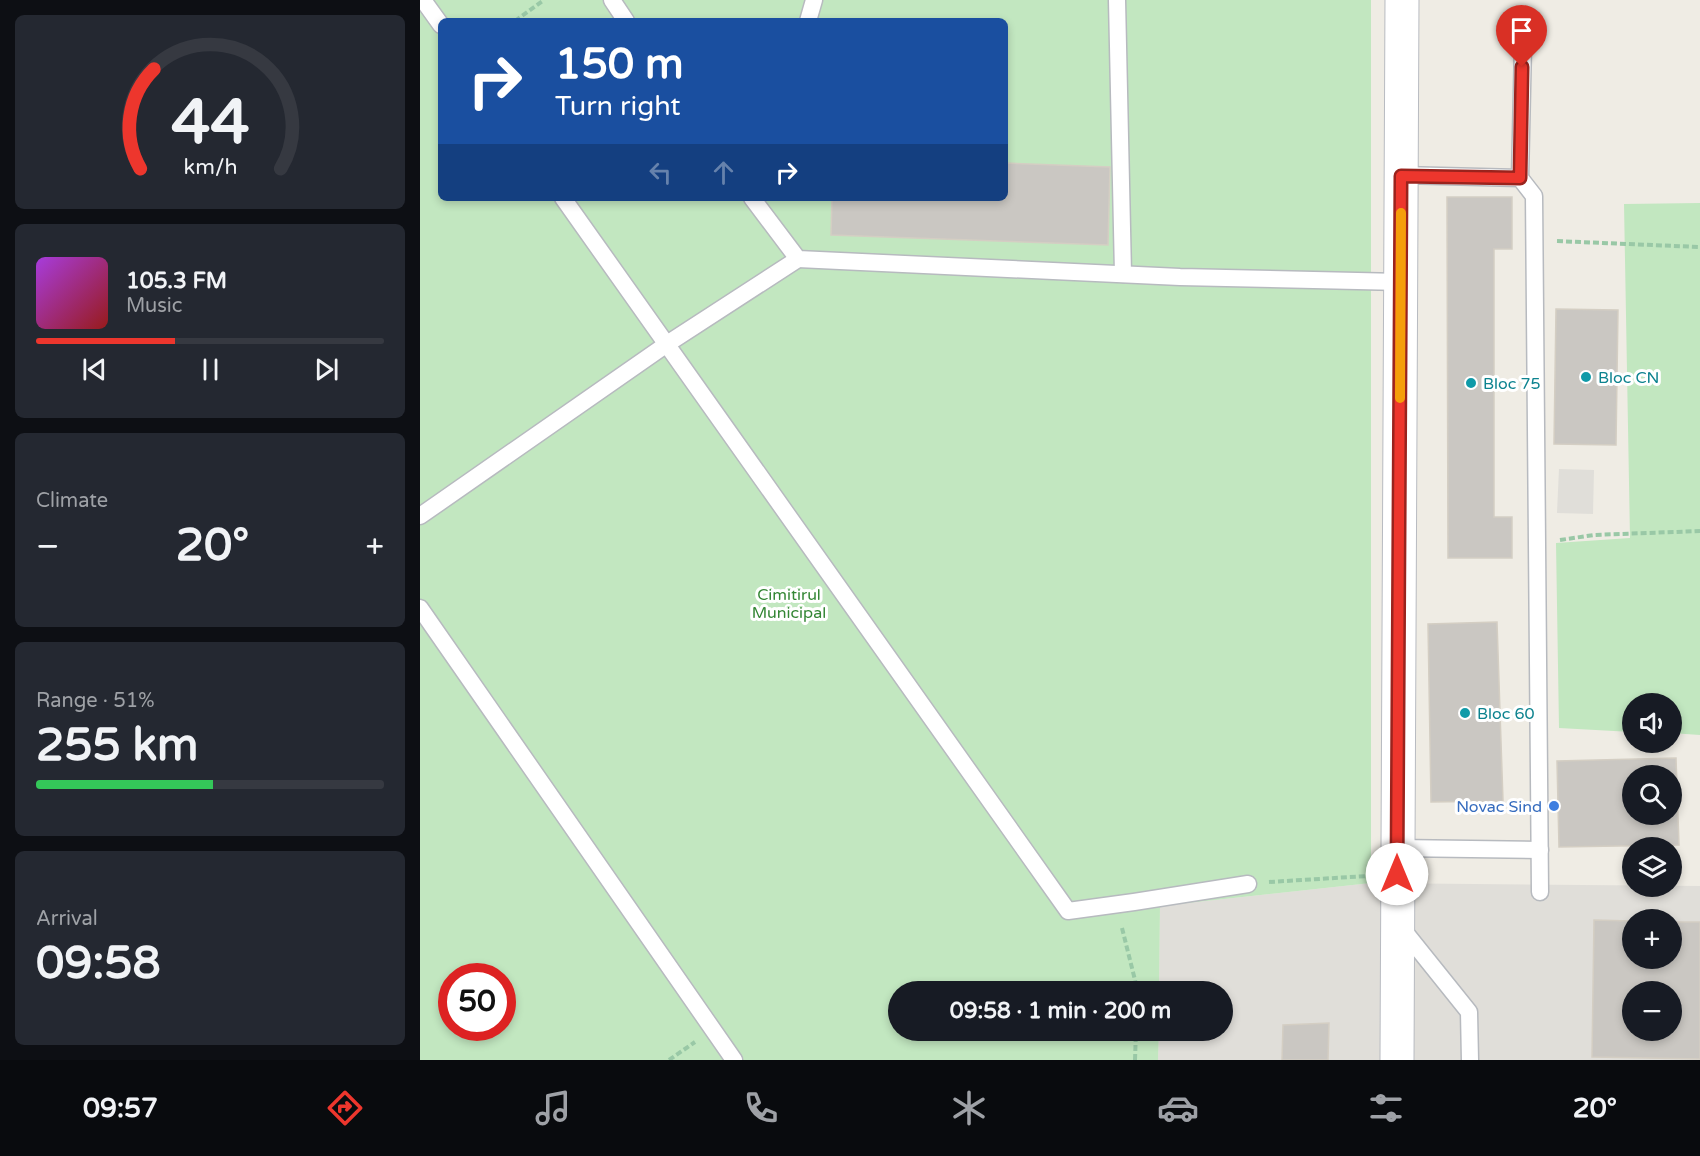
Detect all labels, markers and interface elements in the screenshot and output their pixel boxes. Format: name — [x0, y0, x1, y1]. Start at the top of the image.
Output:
pin — [1496, 5, 1547, 67]
icon: arrive — [1505, 14, 1538, 47]
text: 150 m — [555, 39, 684, 90]
icon: right — [456, 42, 534, 120]
text: 44 — [171, 86, 249, 161]
text: Turn right — [555, 90, 681, 123]
text: km/h — [183, 154, 237, 180]
icon: left — [644, 156, 677, 189]
icon: ahead — [707, 156, 740, 189]
icon: right — [770, 156, 803, 189]
text: 105.3 FM — [126, 268, 227, 294]
text: Music — [126, 294, 182, 318]
icon: previous — [78, 353, 111, 386]
icon: pause — [194, 353, 227, 386]
icon: next — [310, 353, 343, 386]
place label: Bloc CN — [1598, 368, 1659, 388]
marker: Bloc CN — [1579, 370, 1593, 384]
place label: Bloc 75 — [1483, 374, 1540, 394]
marker: Bloc 75 — [1464, 376, 1478, 390]
text: Climate — [36, 489, 108, 513]
text: 20° — [176, 519, 249, 573]
text: − — [36, 527, 60, 566]
text: + — [365, 527, 384, 566]
park label: Cimitirul Municipal — [752, 585, 826, 623]
text: Range · 51% — [36, 689, 155, 713]
map controls — [1622, 693, 1682, 1041]
button: sound — [1622, 693, 1682, 753]
place label: Bloc 60 — [1477, 704, 1534, 724]
marker: Bloc 60 — [1458, 706, 1472, 720]
text: 255 km — [36, 719, 198, 773]
button: search — [1622, 765, 1682, 825]
place label: Novac Sind — [1456, 797, 1542, 817]
marker: Novac Sind — [1547, 799, 1561, 813]
button: layers — [1622, 837, 1682, 897]
position arrow — [1365, 842, 1429, 906]
text: Arrival — [36, 907, 98, 931]
button: + — [1622, 909, 1682, 969]
text: 09:58 — [36, 937, 161, 991]
speed limit sign: 50 — [438, 963, 516, 1041]
button: − — [1622, 981, 1682, 1041]
text: 09:58 · 1 min · 200 m — [950, 998, 1171, 1024]
icon: directions — [324, 1087, 366, 1129]
icon: music — [532, 1087, 574, 1129]
icon: phone — [740, 1087, 782, 1129]
icon: climate — [948, 1087, 990, 1129]
icon: car — [1157, 1087, 1199, 1129]
icon: filters — [1365, 1087, 1407, 1129]
text: 09:57 — [83, 1092, 158, 1125]
text: 20° — [1573, 1092, 1617, 1125]

